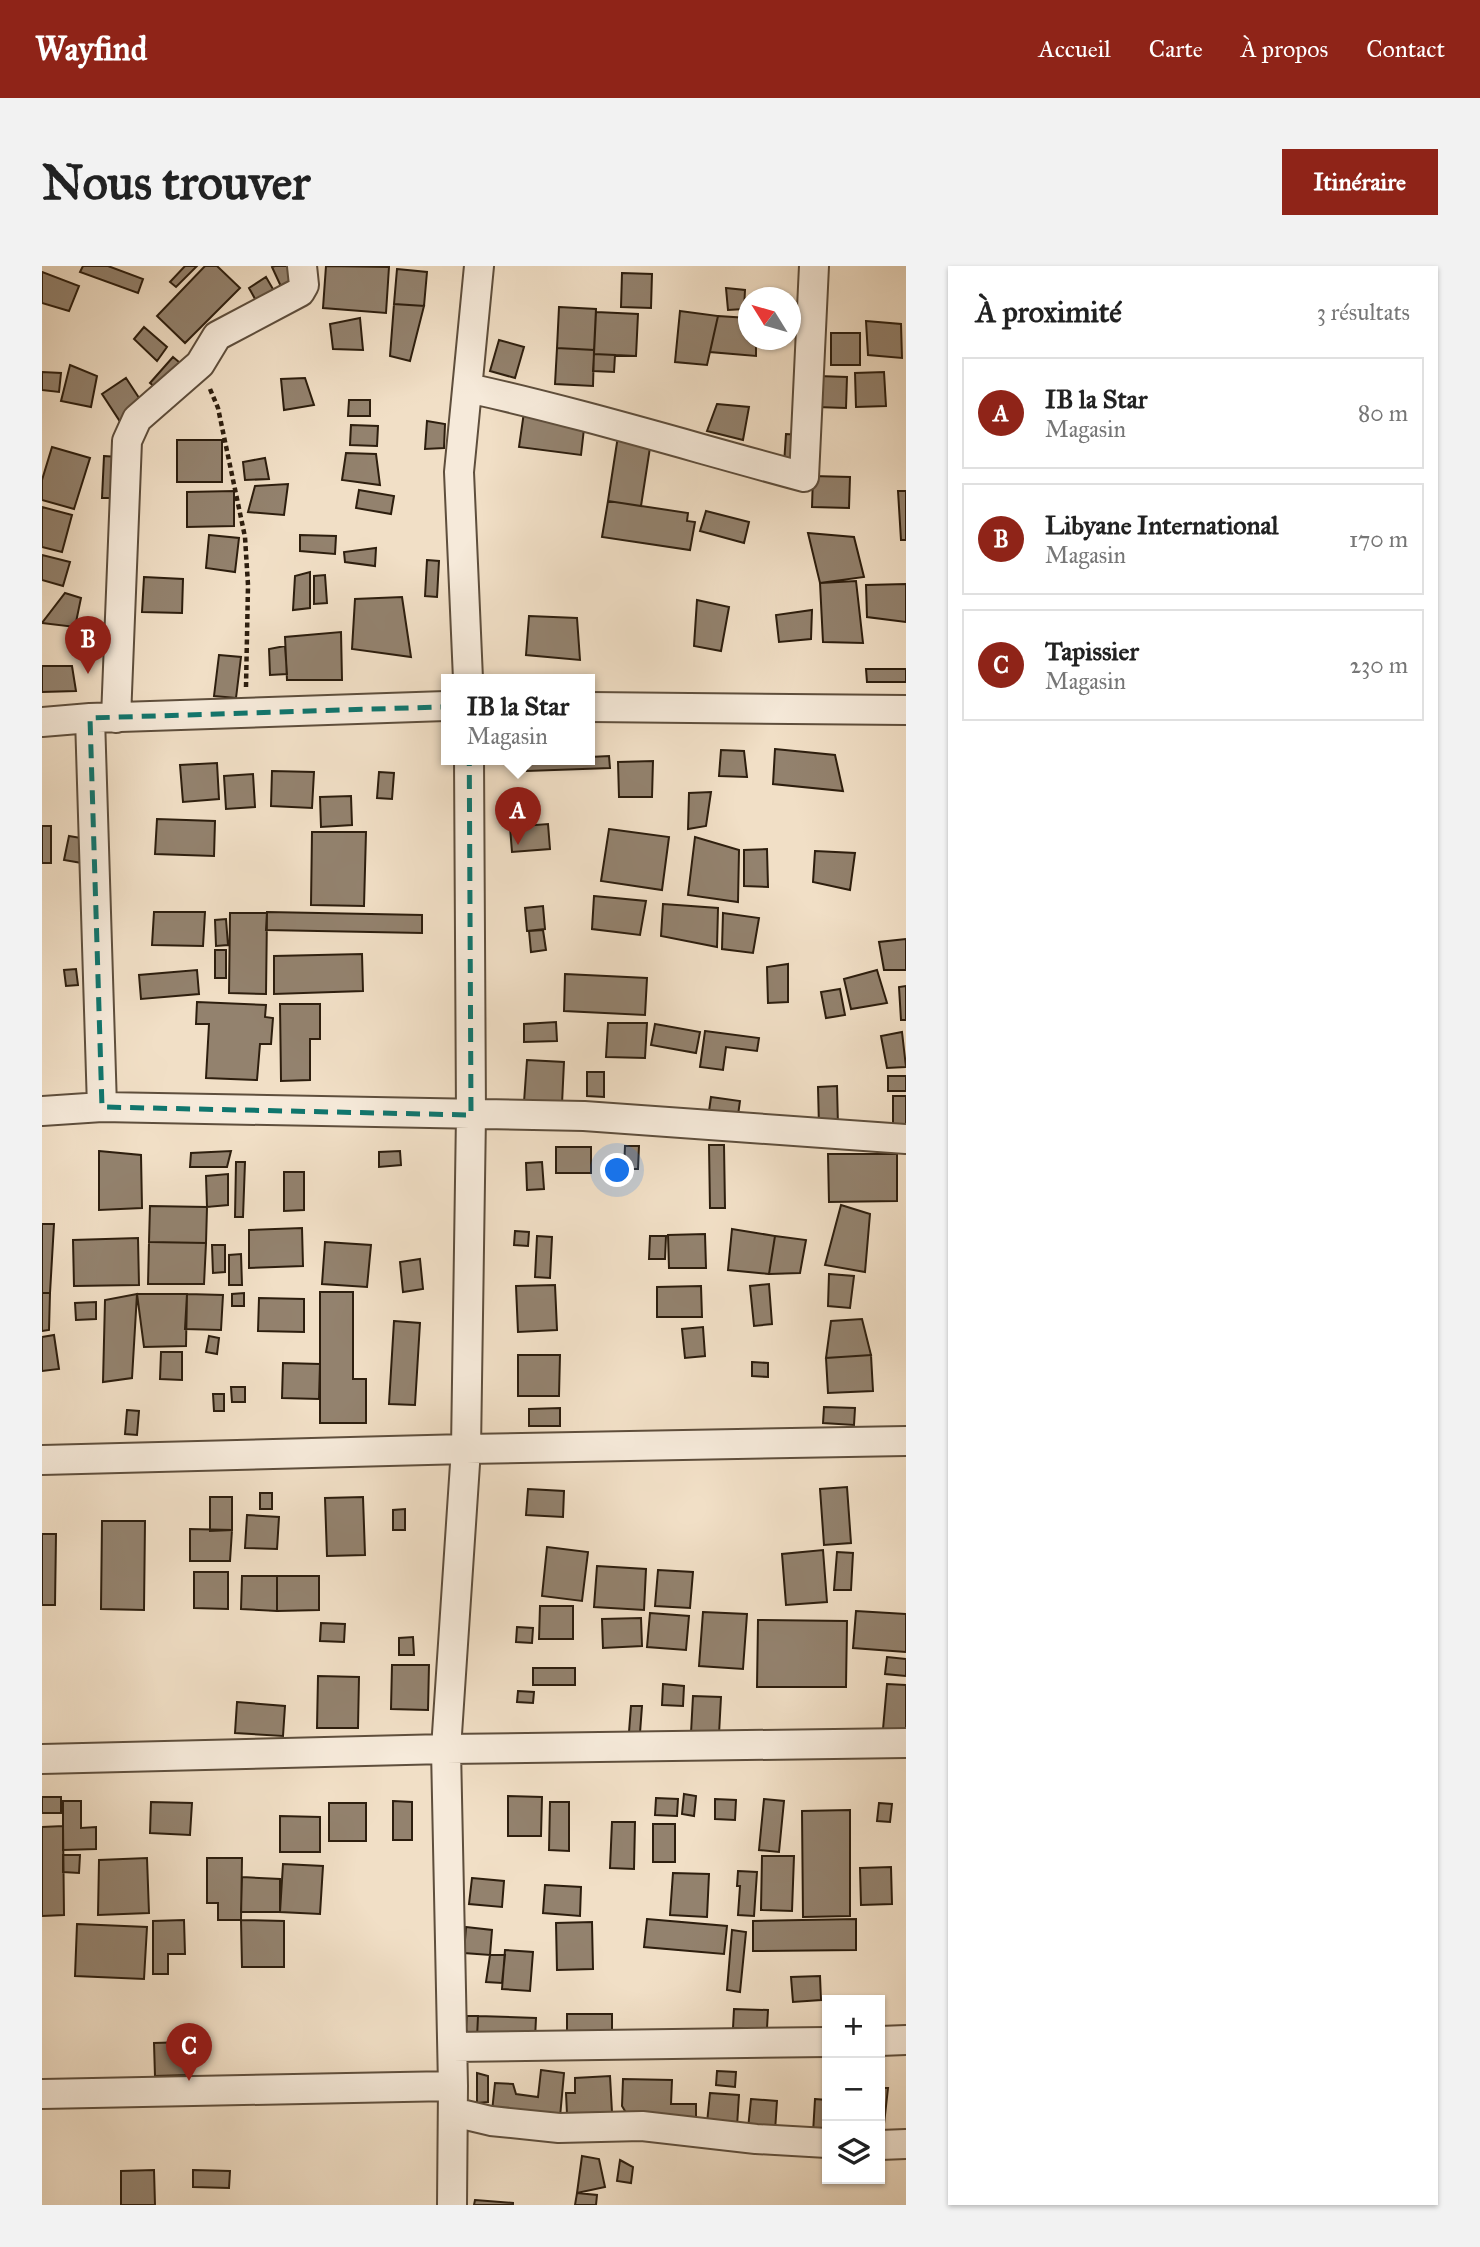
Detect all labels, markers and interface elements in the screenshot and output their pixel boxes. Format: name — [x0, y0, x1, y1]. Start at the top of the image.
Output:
text: Wayfind — [35, 29, 147, 69]
text: Accueil — [1039, 34, 1111, 64]
text: Carte — [1149, 34, 1203, 64]
text: À propos — [1241, 34, 1328, 64]
text: Contact — [1366, 34, 1445, 64]
button: Itinéraire — [1282, 149, 1438, 215]
text: Nous trouver — [42, 153, 310, 212]
north arrow — [738, 287, 801, 350]
text: À proximité — [976, 294, 1122, 330]
text: 3 résultats — [1317, 298, 1410, 326]
text: IB la Star — [1045, 383, 1147, 415]
text: A — [993, 399, 1009, 427]
text: 80 m — [1358, 399, 1408, 427]
text: Magasin — [1045, 415, 1126, 443]
text: Libyane International — [1045, 509, 1279, 541]
text: B — [993, 525, 1009, 553]
text: 170 m — [1349, 525, 1408, 553]
text: Magasin — [1045, 541, 1126, 569]
pin: B — [65, 616, 111, 674]
text: Tapissier — [1045, 635, 1139, 667]
text: C — [993, 651, 1009, 679]
text: 230 m — [1350, 651, 1408, 679]
text: Magasin — [1045, 667, 1126, 695]
popup — [441, 674, 595, 765]
text: IB la Star — [467, 690, 569, 722]
text: Magasin — [467, 722, 548, 750]
pin: A — [495, 787, 541, 845]
your location — [600, 1153, 634, 1187]
map controls — [822, 1995, 885, 2184]
button: + — [822, 1995, 885, 2058]
pin: C — [166, 2023, 212, 2081]
button: − — [822, 2058, 885, 2121]
button: layers — [822, 2121, 885, 2184]

